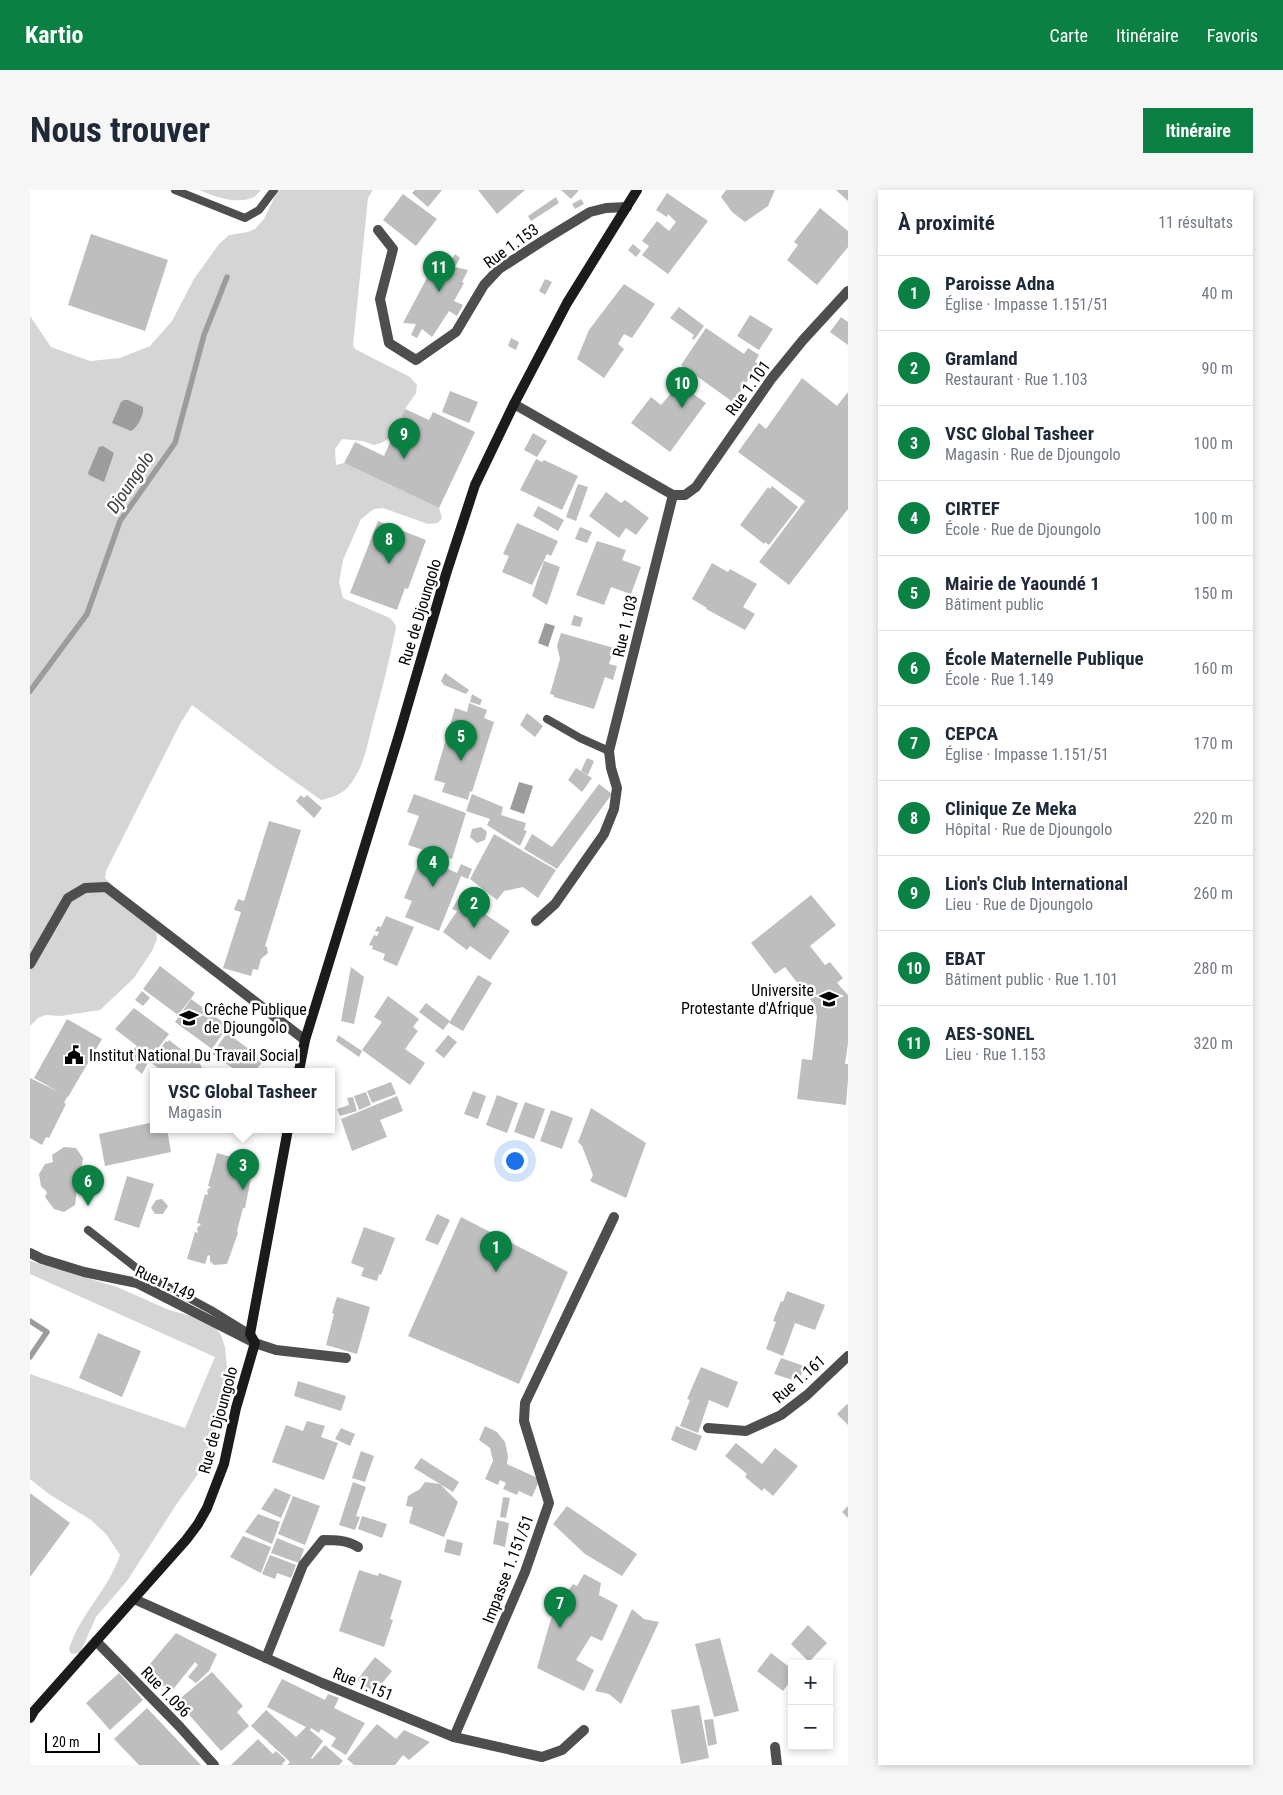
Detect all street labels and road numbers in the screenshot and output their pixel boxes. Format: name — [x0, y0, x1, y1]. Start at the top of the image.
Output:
street label: Rue 1.153 — [480, 220, 542, 272]
street label: Rue 1.101 — [722, 357, 774, 419]
street label: Rue de Djoungolo — [395, 556, 445, 668]
street label: Rue 1.103 — [609, 593, 641, 659]
street label: Rue 1.149 — [132, 1261, 198, 1305]
street label: Rue 1.161 — [769, 1351, 829, 1407]
street label: Rue de Djoungolo — [195, 1364, 241, 1476]
street label: Impasse 1.151/51 — [479, 1512, 537, 1626]
street label: Rue 1.096 — [137, 1663, 195, 1721]
street label: Rue 1.151 — [330, 1663, 396, 1705]

